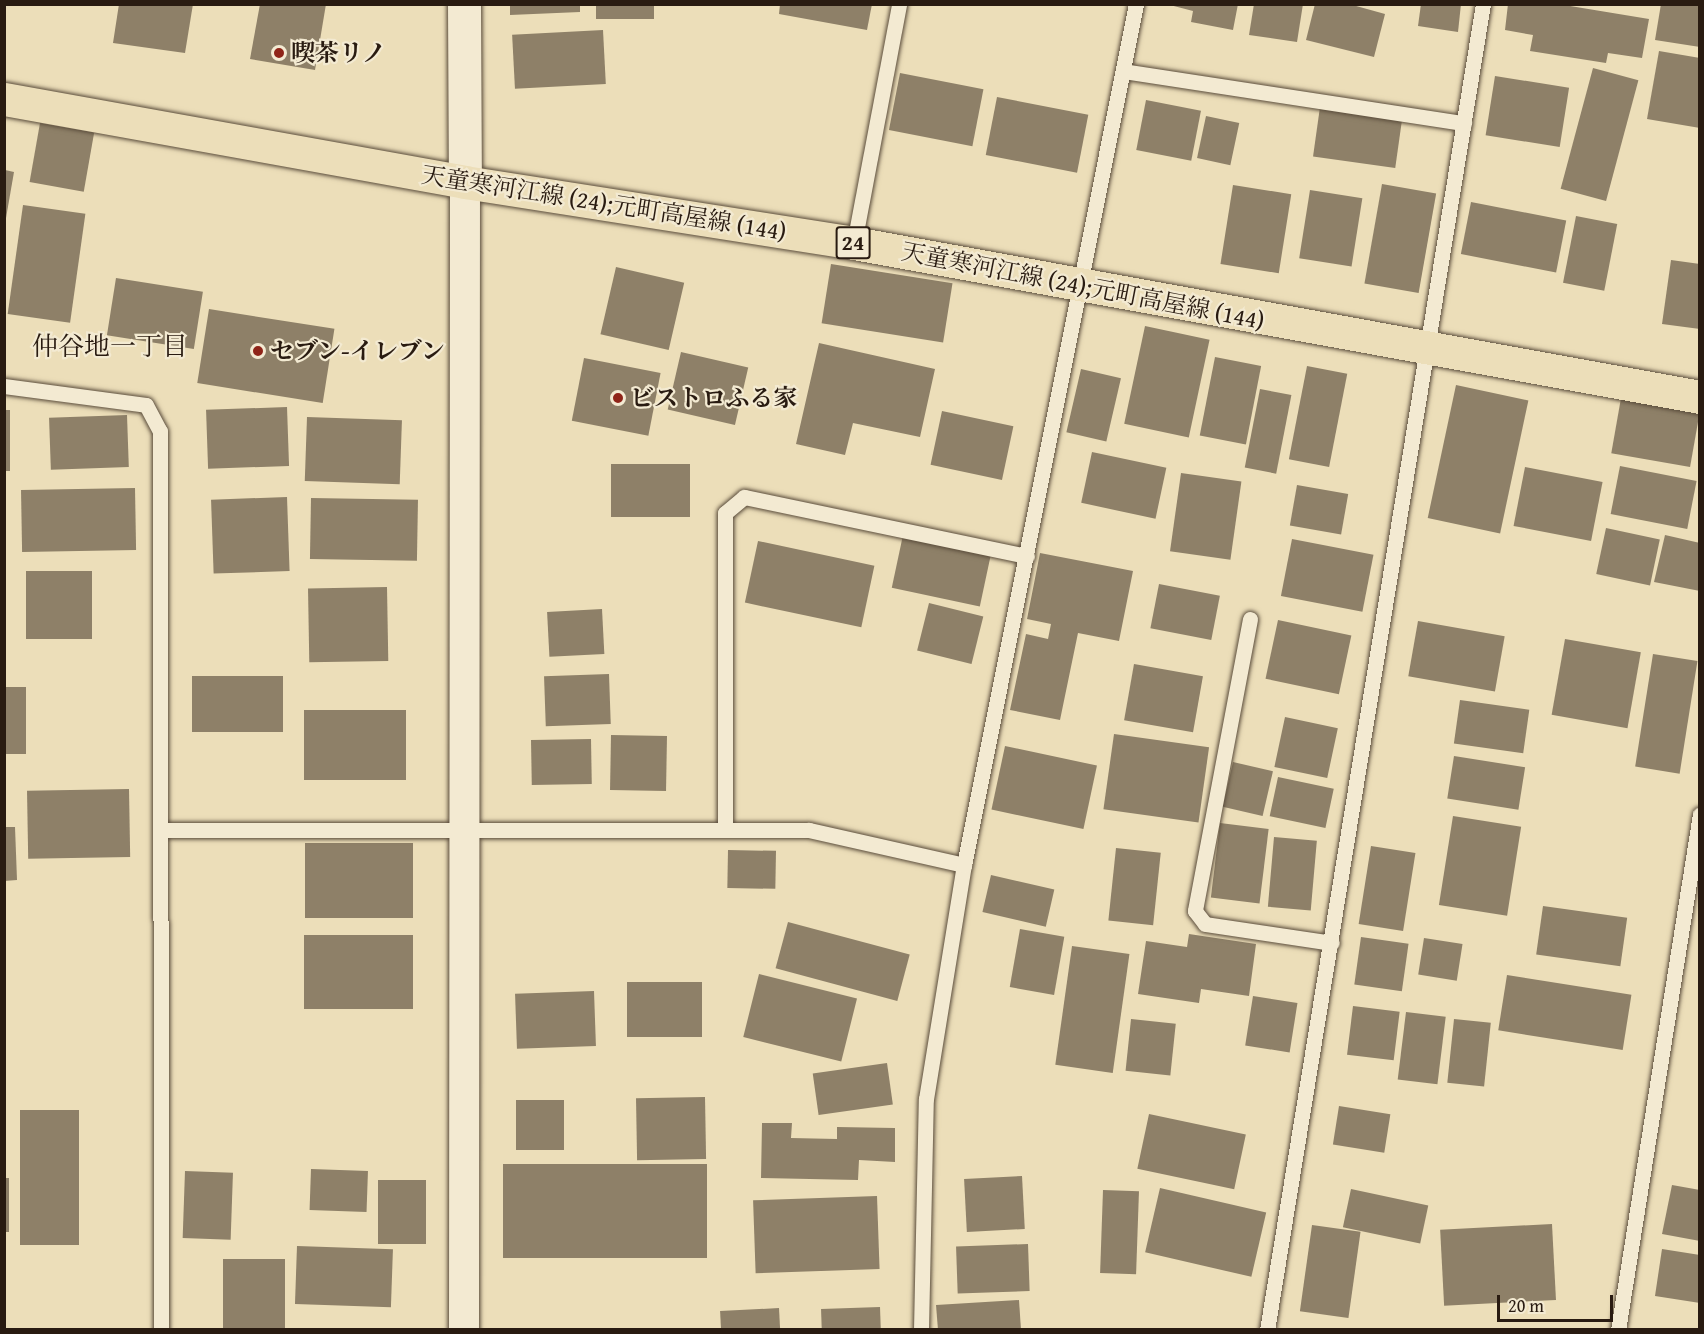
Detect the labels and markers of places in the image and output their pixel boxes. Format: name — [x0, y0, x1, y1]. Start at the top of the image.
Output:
place label: 喫茶リノ — [291, 39, 387, 67]
marker: 喫茶リノ — [272, 46, 286, 60]
place label: セブン-イレブン — [270, 337, 447, 365]
marker: セブン-イレブン — [251, 344, 265, 358]
place label: ビストロふる家 — [630, 384, 798, 412]
marker: ビストロふる家 — [611, 391, 625, 405]

